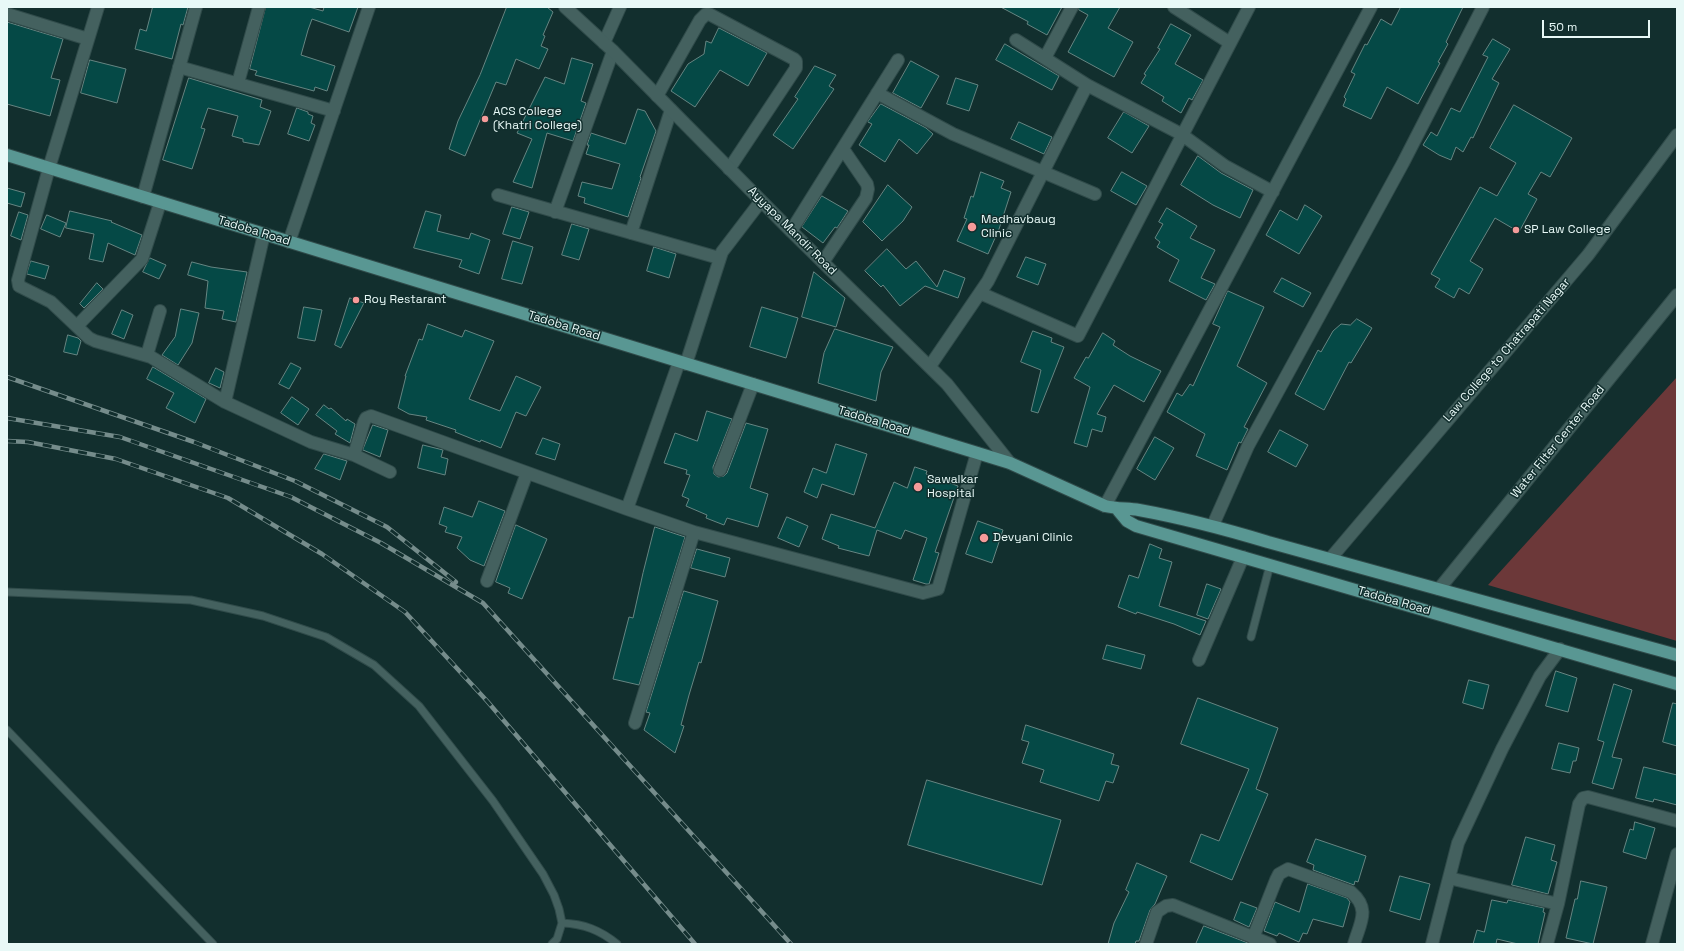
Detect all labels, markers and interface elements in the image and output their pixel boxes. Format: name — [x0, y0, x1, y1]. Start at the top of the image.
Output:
scale bar — [1544, 12, 1652, 38]
text: 50 m — [1549, 19, 1577, 35]
place label: ACS College (Khatri College) — [493, 105, 582, 133]
marker: ACS College (Khatri College) — [480, 114, 490, 124]
street label: Ayyapa Mandir Road — [745, 184, 839, 278]
street label: Tadoba Road — [216, 213, 292, 249]
place label: Madhavbaug Clinic — [981, 213, 1056, 241]
marker: Madhavbaug Clinic — [966, 221, 978, 233]
place label: SP Law College — [1524, 223, 1611, 237]
marker: SP Law College — [1511, 225, 1521, 235]
street label: Law College to Chatrapati Nagar — [1441, 275, 1573, 425]
place label: Roy Restarant — [364, 293, 447, 307]
marker: Roy Restarant — [351, 295, 361, 305]
street label: Tadoba Road — [526, 308, 602, 344]
street label: Water Filter Center Road — [1508, 383, 1608, 501]
street label: Tadoba Road — [836, 403, 912, 439]
place label: Sawalkar Hospital — [927, 473, 978, 501]
marker: Sawalkar Hospital — [912, 481, 924, 493]
place label: Devyani Clinic — [993, 531, 1073, 545]
marker: Devyani Clinic — [978, 532, 990, 544]
street label: Tadoba Road — [1356, 584, 1432, 618]

